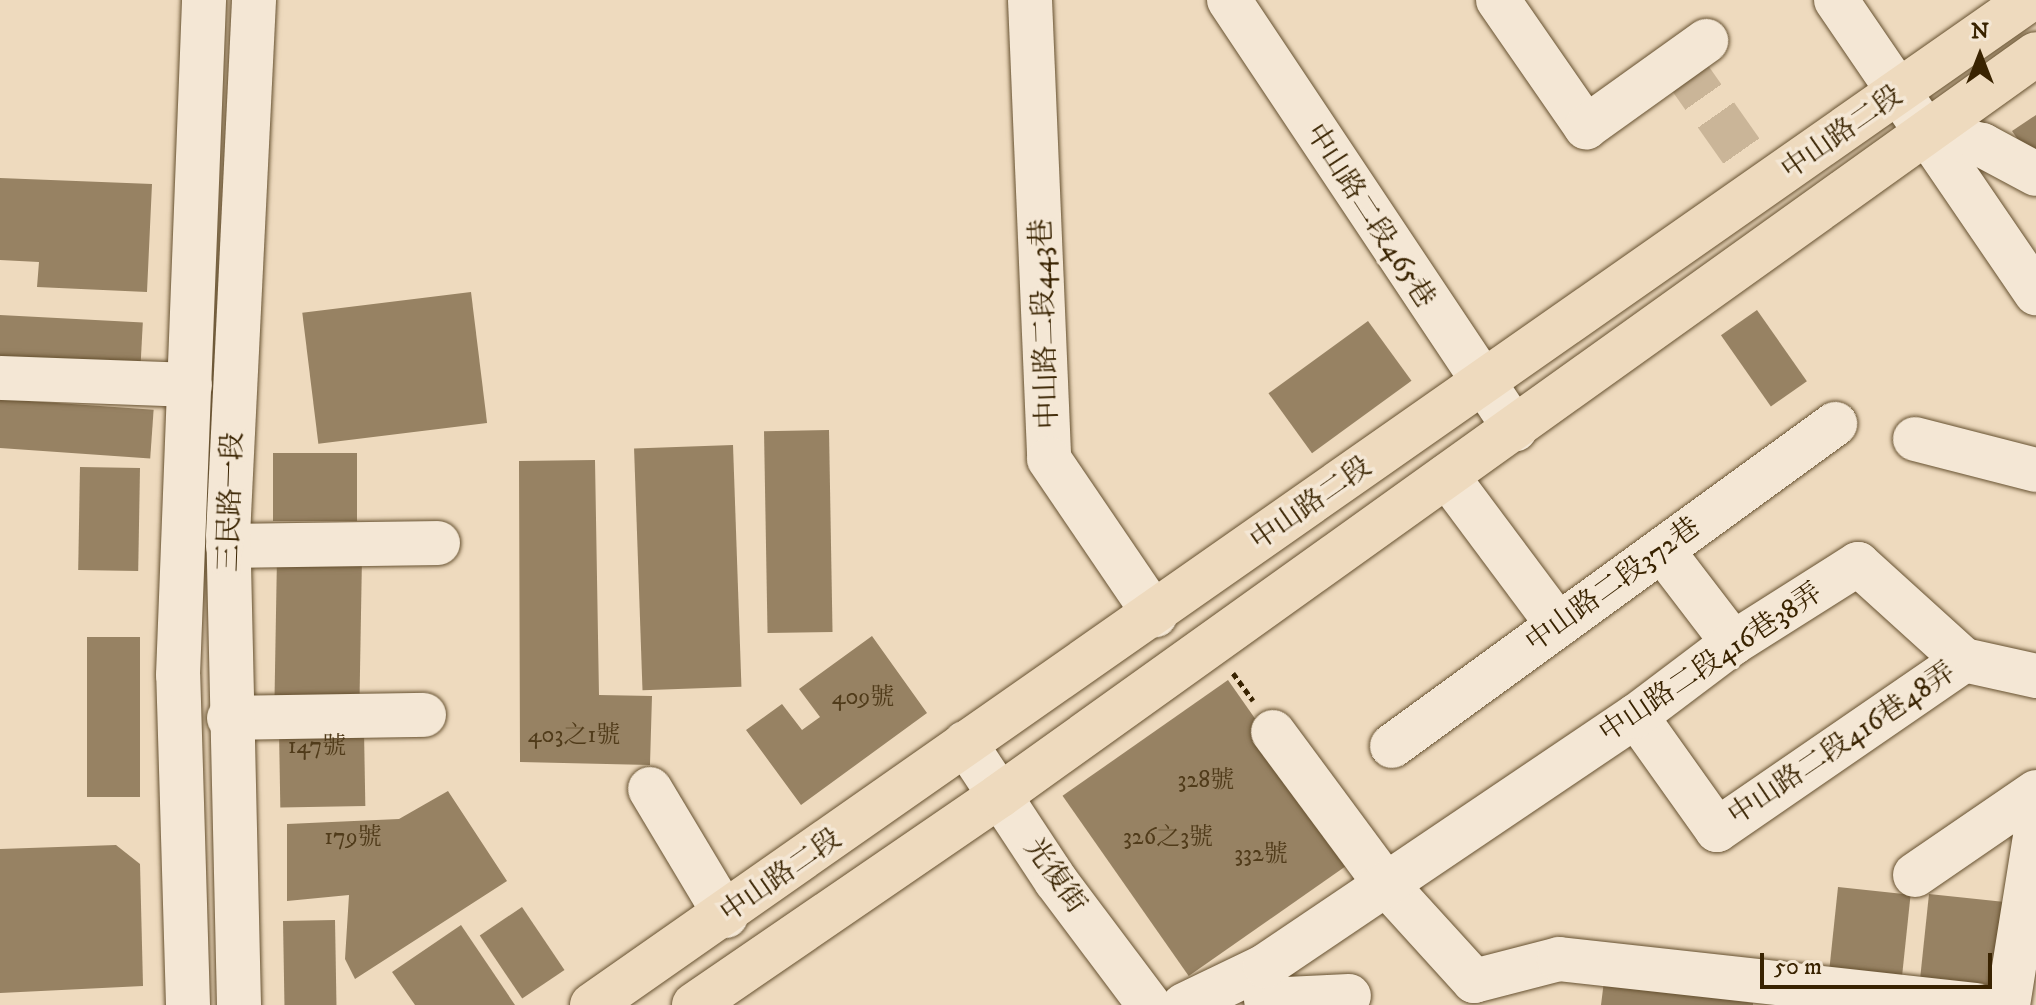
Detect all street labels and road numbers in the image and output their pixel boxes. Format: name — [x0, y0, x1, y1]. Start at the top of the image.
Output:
street label: 中山路二段 — [1775, 79, 1909, 187]
street label: 中山路二段465巷 — [1298, 118, 1442, 314]
street label: 中山路二段443巷 — [1025, 218, 1065, 430]
street label: 三民路一段 — [212, 431, 250, 573]
street label: 中山路二段 — [1244, 450, 1378, 558]
street label: 中山路二段372巷 — [1519, 511, 1707, 659]
street label: 中山路二段416巷38弄 — [1593, 576, 1829, 750]
street label: 中山路二段416巷48弄 — [1722, 655, 1962, 833]
street label: 中山路二段 — [714, 822, 848, 930]
street label: 光復街 — [1017, 832, 1093, 920]

